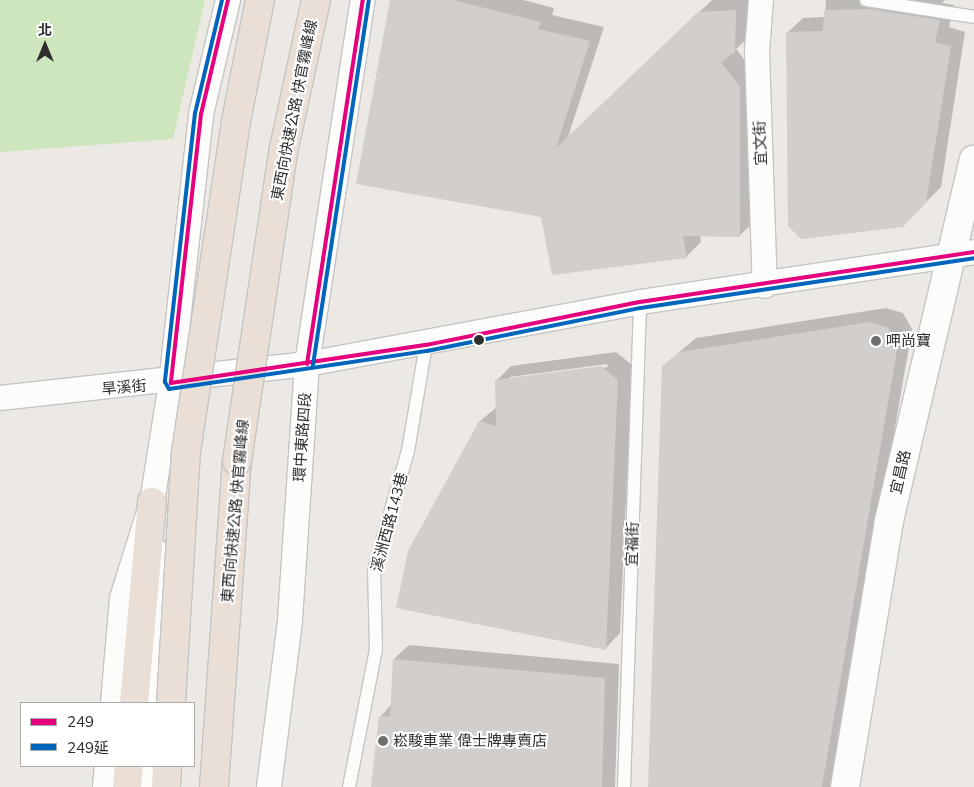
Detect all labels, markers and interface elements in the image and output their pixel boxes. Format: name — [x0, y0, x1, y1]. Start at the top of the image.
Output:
street label: 東西向快速公路 快官霧峰線 — [268, 18, 320, 202]
north arrow — [20, 20, 70, 70]
text: 北 — [38, 21, 52, 39]
street label: 宜文街 — [750, 120, 770, 166]
place label: 呷尚寶 — [886, 332, 931, 350]
unlabelled marker — [474, 335, 484, 345]
marker: 呷尚寶 — [870, 335, 882, 347]
street label: 旱溪街 — [101, 376, 147, 398]
street label: 環中東路四段 — [290, 391, 314, 483]
street label: 東西向快速公路 快官霧峰線 — [218, 419, 252, 603]
street label: 宜昌路 — [886, 448, 914, 496]
street label: 溪洲西路143巷 — [367, 470, 411, 574]
street label: 宜福街 — [622, 521, 642, 567]
legend — [20, 702, 195, 767]
text: 249 — [67, 712, 94, 731]
place label: 崧駿車業 偉士牌專賣店 — [393, 732, 547, 750]
marker: 崧駿車業 偉士牌專賣店 — [377, 735, 389, 747]
text: 249延 — [67, 738, 109, 757]

